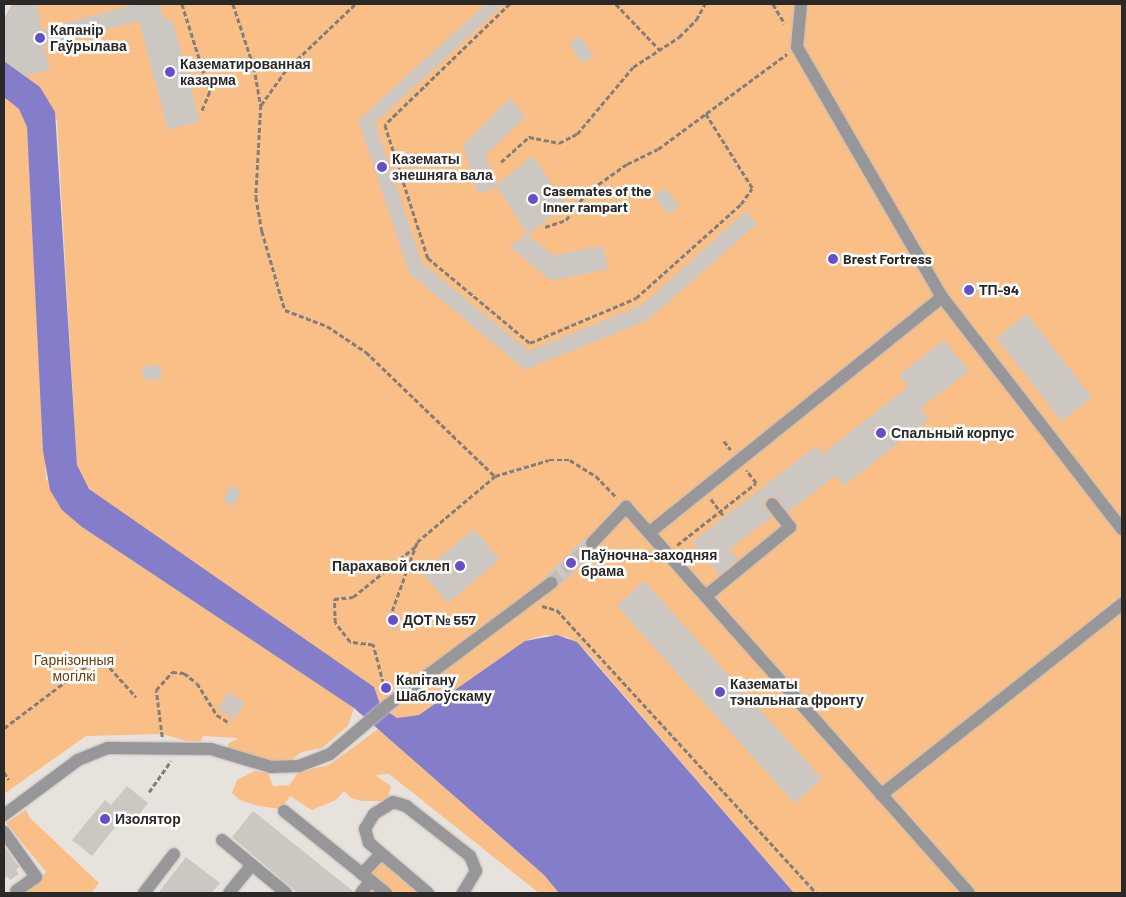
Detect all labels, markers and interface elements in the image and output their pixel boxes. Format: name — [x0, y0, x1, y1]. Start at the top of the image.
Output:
place label: Капанір Гаўрылава — [50, 22, 127, 54]
marker: Капанір Гаўрылава — [34, 32, 46, 44]
place label: Казематированная казарма — [180, 56, 311, 88]
marker: Казематированная казарма — [164, 66, 176, 78]
place label: Казематы знешняга вала — [392, 151, 493, 184]
marker: Казематы знешняга вала — [376, 161, 388, 173]
place label: Casemates of the inner rampart — [543, 183, 651, 216]
marker: Casemates of the inner rampart — [527, 193, 539, 205]
place label: Brest Fortress — [843, 251, 932, 267]
marker: Brest Fortress — [827, 253, 839, 265]
place label: ТП-94 — [979, 282, 1019, 298]
marker: ТП-94 — [963, 284, 975, 296]
place label: Спальный корпус — [891, 425, 1014, 441]
marker: Спальный корпус — [875, 427, 887, 439]
place label: Паўночна-заходняя брама — [581, 547, 717, 580]
marker: Паўночна-заходняя брама — [565, 557, 577, 569]
place label: Парахавой склеп — [332, 558, 450, 574]
marker: Парахавой склеп — [454, 560, 466, 572]
place label: ДОТ № 557 — [403, 612, 476, 628]
marker: ДОТ № 557 — [387, 614, 399, 626]
park label: Гарнізонныя могілкі — [34, 652, 114, 684]
place label: Капітану Шаблоўскаму — [396, 672, 492, 704]
place label: Казематы тэнальнага фронту — [730, 676, 864, 709]
marker: Капітану Шаблоўскаму — [380, 682, 392, 694]
marker: Казематы тэнальнага фронту — [714, 686, 726, 698]
place label: Изолятор — [115, 811, 181, 827]
marker: Изолятор — [99, 813, 111, 825]

